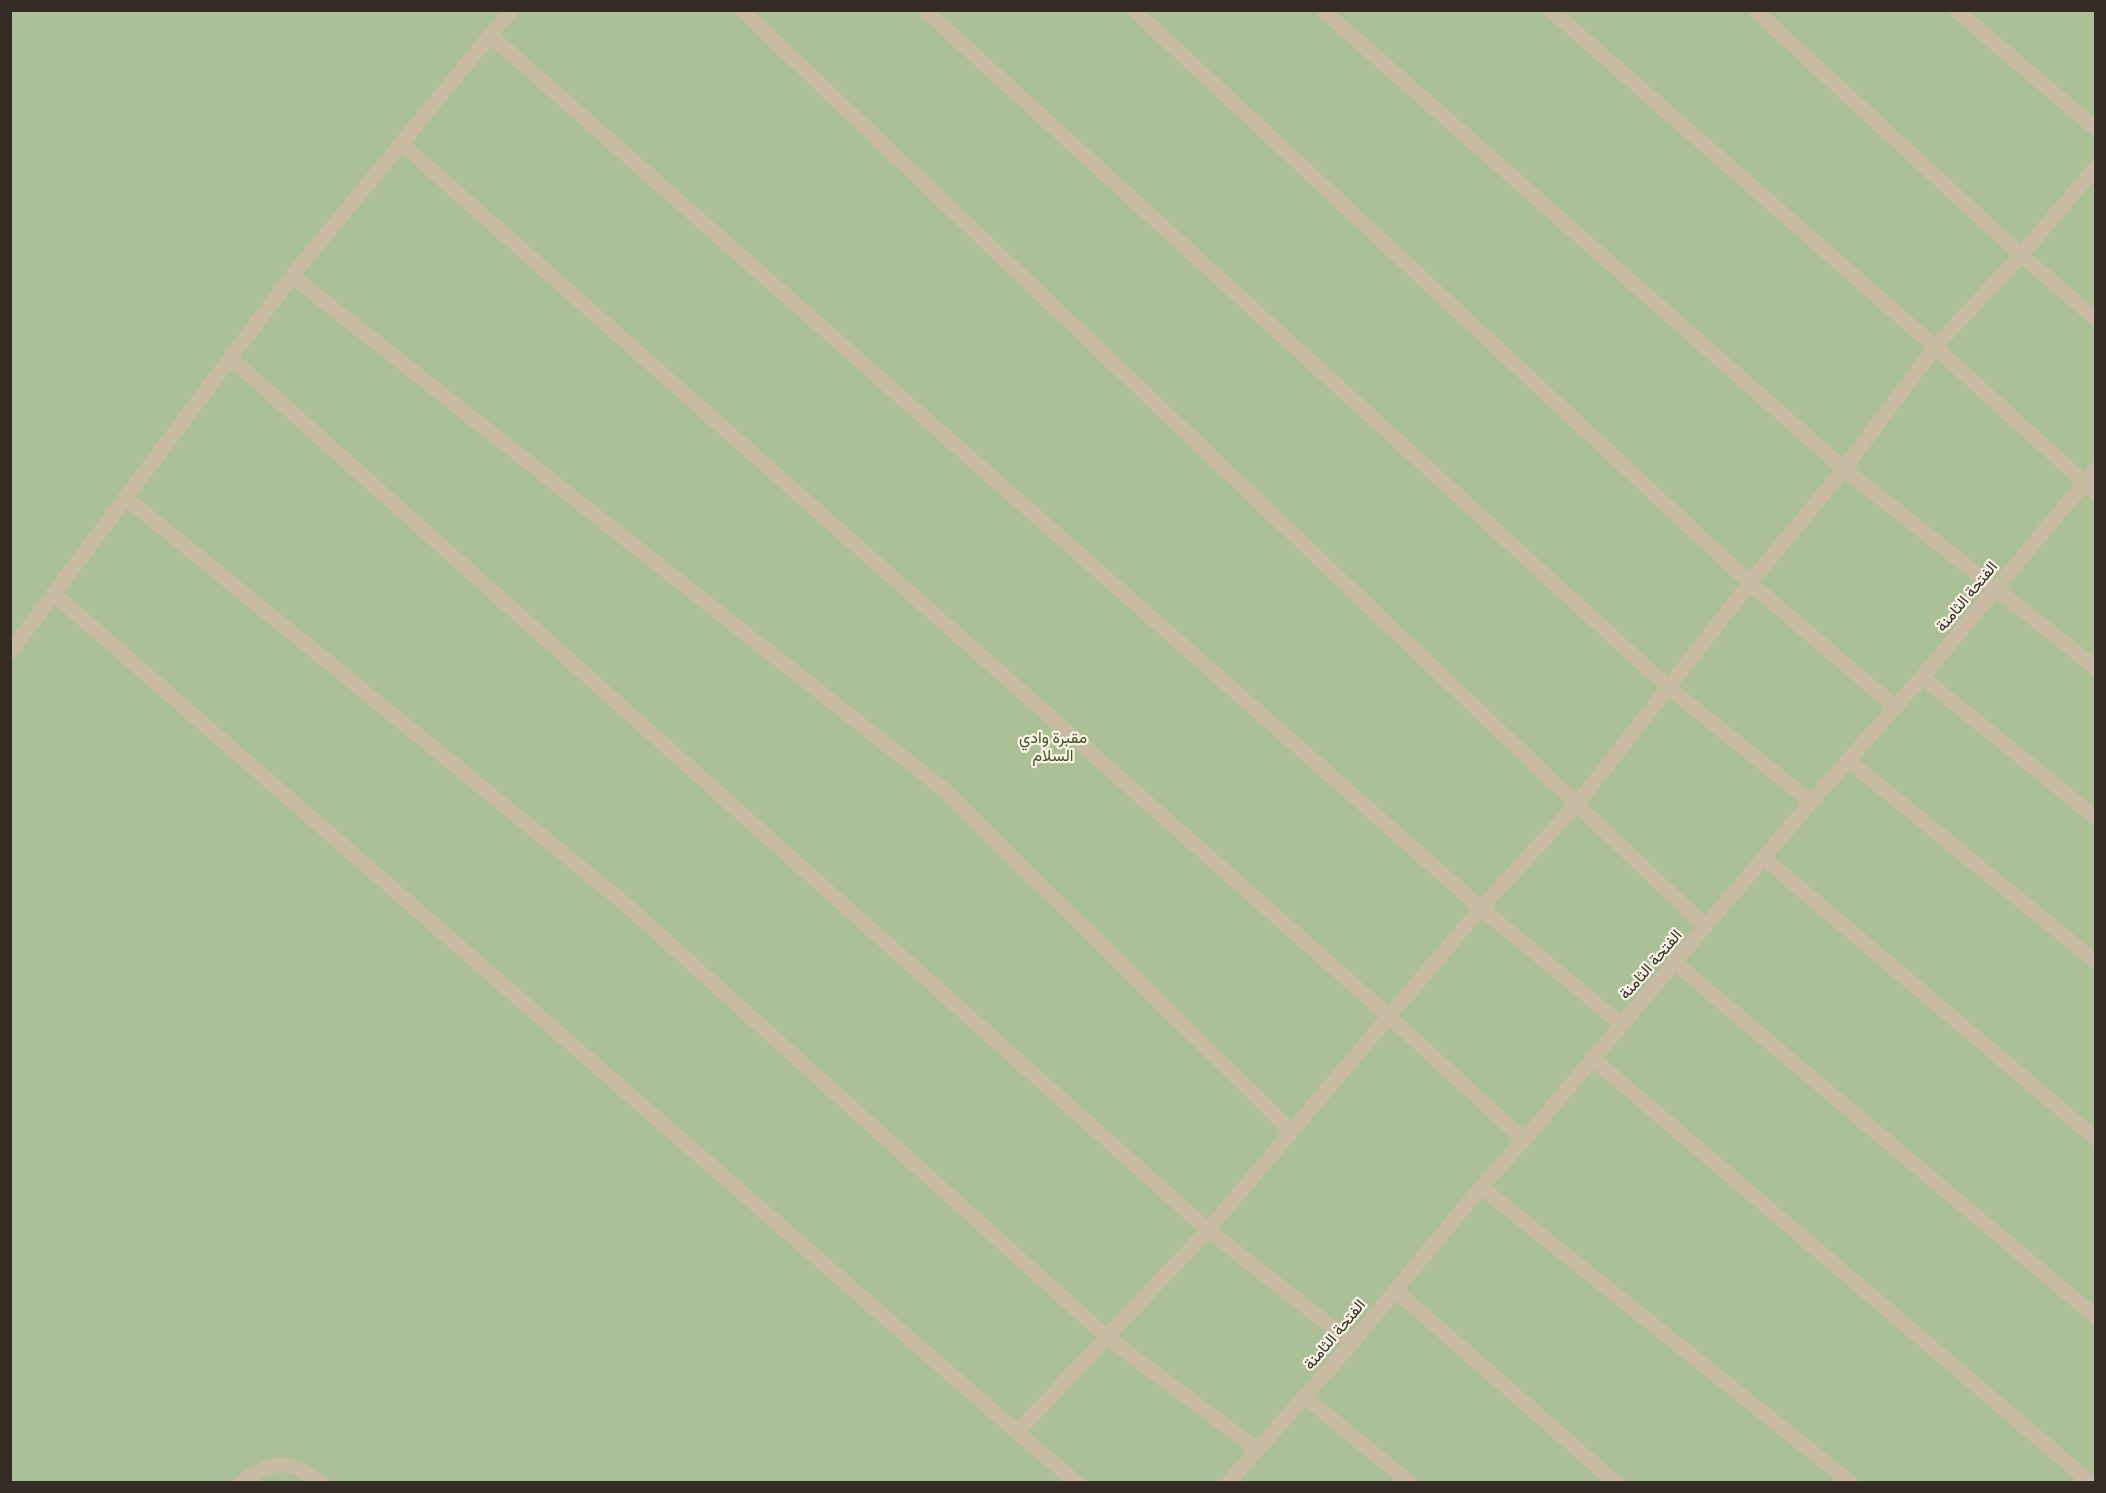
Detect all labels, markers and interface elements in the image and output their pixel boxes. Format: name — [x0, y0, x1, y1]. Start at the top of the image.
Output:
street label: الفتحة الثامنة — [1931, 557, 2001, 635]
park label: مقبرة وادي السلام — [1019, 727, 1087, 766]
street label: الفتحة الثامنة — [1614, 925, 1686, 1003]
street label: الفتحة الثامنة — [1299, 1295, 1369, 1373]

